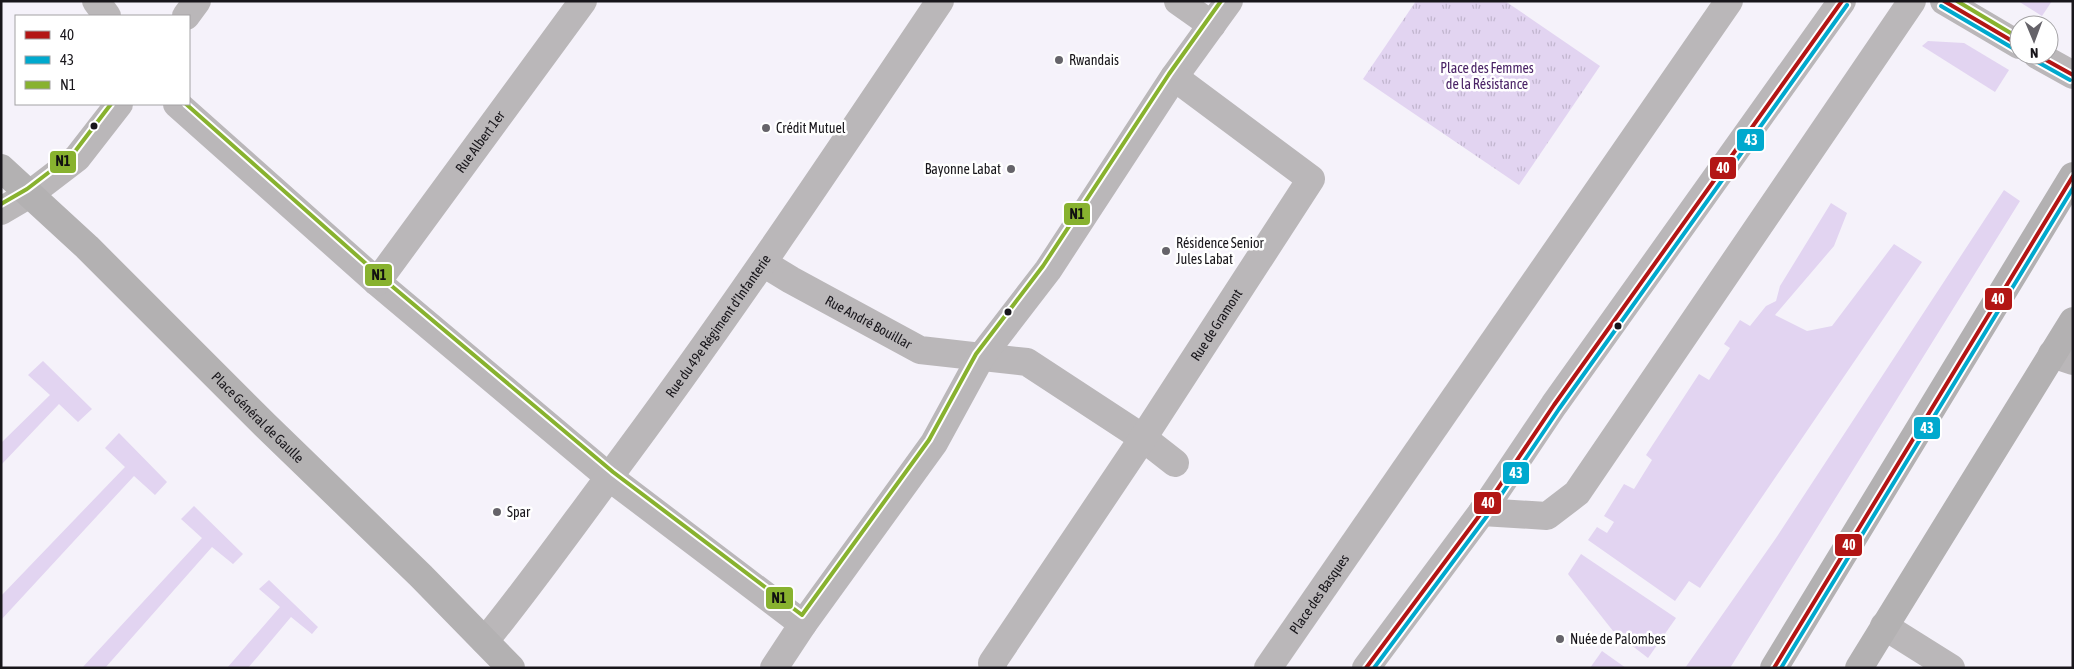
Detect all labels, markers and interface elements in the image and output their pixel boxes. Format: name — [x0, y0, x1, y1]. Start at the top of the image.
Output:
legend — [15, 15, 190, 105]
north arrow — [2009, 15, 2059, 65]
text: 40 — [60, 26, 74, 43]
text: N — [2030, 45, 2038, 61]
text: 43 — [60, 51, 74, 68]
place label: Rwandais — [1069, 52, 1119, 68]
marker: Rwandais — [1053, 54, 1065, 66]
park label: Place des Femmes de la Résistance — [1440, 60, 1534, 92]
text: N1 — [60, 76, 76, 93]
street label: Rue Albert 1er — [452, 107, 508, 176]
place label: Crédit Mutuel — [776, 120, 846, 136]
unlabelled marker — [89, 121, 99, 131]
marker: Crédit Mutuel — [760, 122, 772, 134]
line badge: 43 — [1736, 128, 1765, 152]
text: 43 — [1743, 132, 1758, 148]
line badge: N1 — [49, 150, 77, 174]
text: N1 — [56, 153, 71, 169]
line badge: 40 — [1709, 156, 1737, 180]
text: 40 — [1715, 160, 1730, 176]
place label: Bayonne Labat — [925, 161, 1001, 177]
marker: Bayonne Labat — [1005, 163, 1017, 175]
line badge: N1 — [1063, 202, 1091, 226]
text: N1 — [1070, 206, 1085, 222]
place label: Résidence Senior Jules Labat — [1176, 235, 1265, 267]
marker: Résidence Senior Jules Labat — [1160, 245, 1172, 257]
street label: Rue du 49e Régiment d'Infanterie — [662, 251, 774, 400]
line badge: N1 — [364, 263, 393, 287]
text: N1 — [372, 267, 387, 283]
street label: Rue de Gramont — [1187, 286, 1246, 364]
line badge: 40 — [1984, 287, 2013, 311]
text: 40 — [1990, 291, 2005, 307]
street label: Rue André Bouillar — [823, 292, 915, 352]
unlabelled marker — [1003, 307, 1013, 317]
unlabelled marker — [1613, 321, 1623, 331]
street label: Place Général de Gaulle — [208, 368, 307, 466]
line badge: 43 — [1913, 416, 1941, 440]
text: 43 — [1919, 420, 1934, 436]
line badge: 43 — [1502, 461, 1530, 485]
text: 43 — [1508, 465, 1523, 481]
line badge: 40 — [1473, 491, 1502, 515]
text: 40 — [1480, 495, 1495, 511]
place label: Spar — [507, 504, 531, 520]
marker: Spar — [491, 506, 503, 518]
line badge: 40 — [1834, 533, 1863, 557]
text: 40 — [1841, 537, 1856, 553]
street label: Place des Basques — [1286, 551, 1352, 637]
line badge: N1 — [765, 586, 794, 610]
text: N1 — [772, 590, 787, 606]
place label: Nuée de Palombes — [1570, 631, 1666, 647]
marker: Nuée de Palombes — [1554, 633, 1566, 645]

